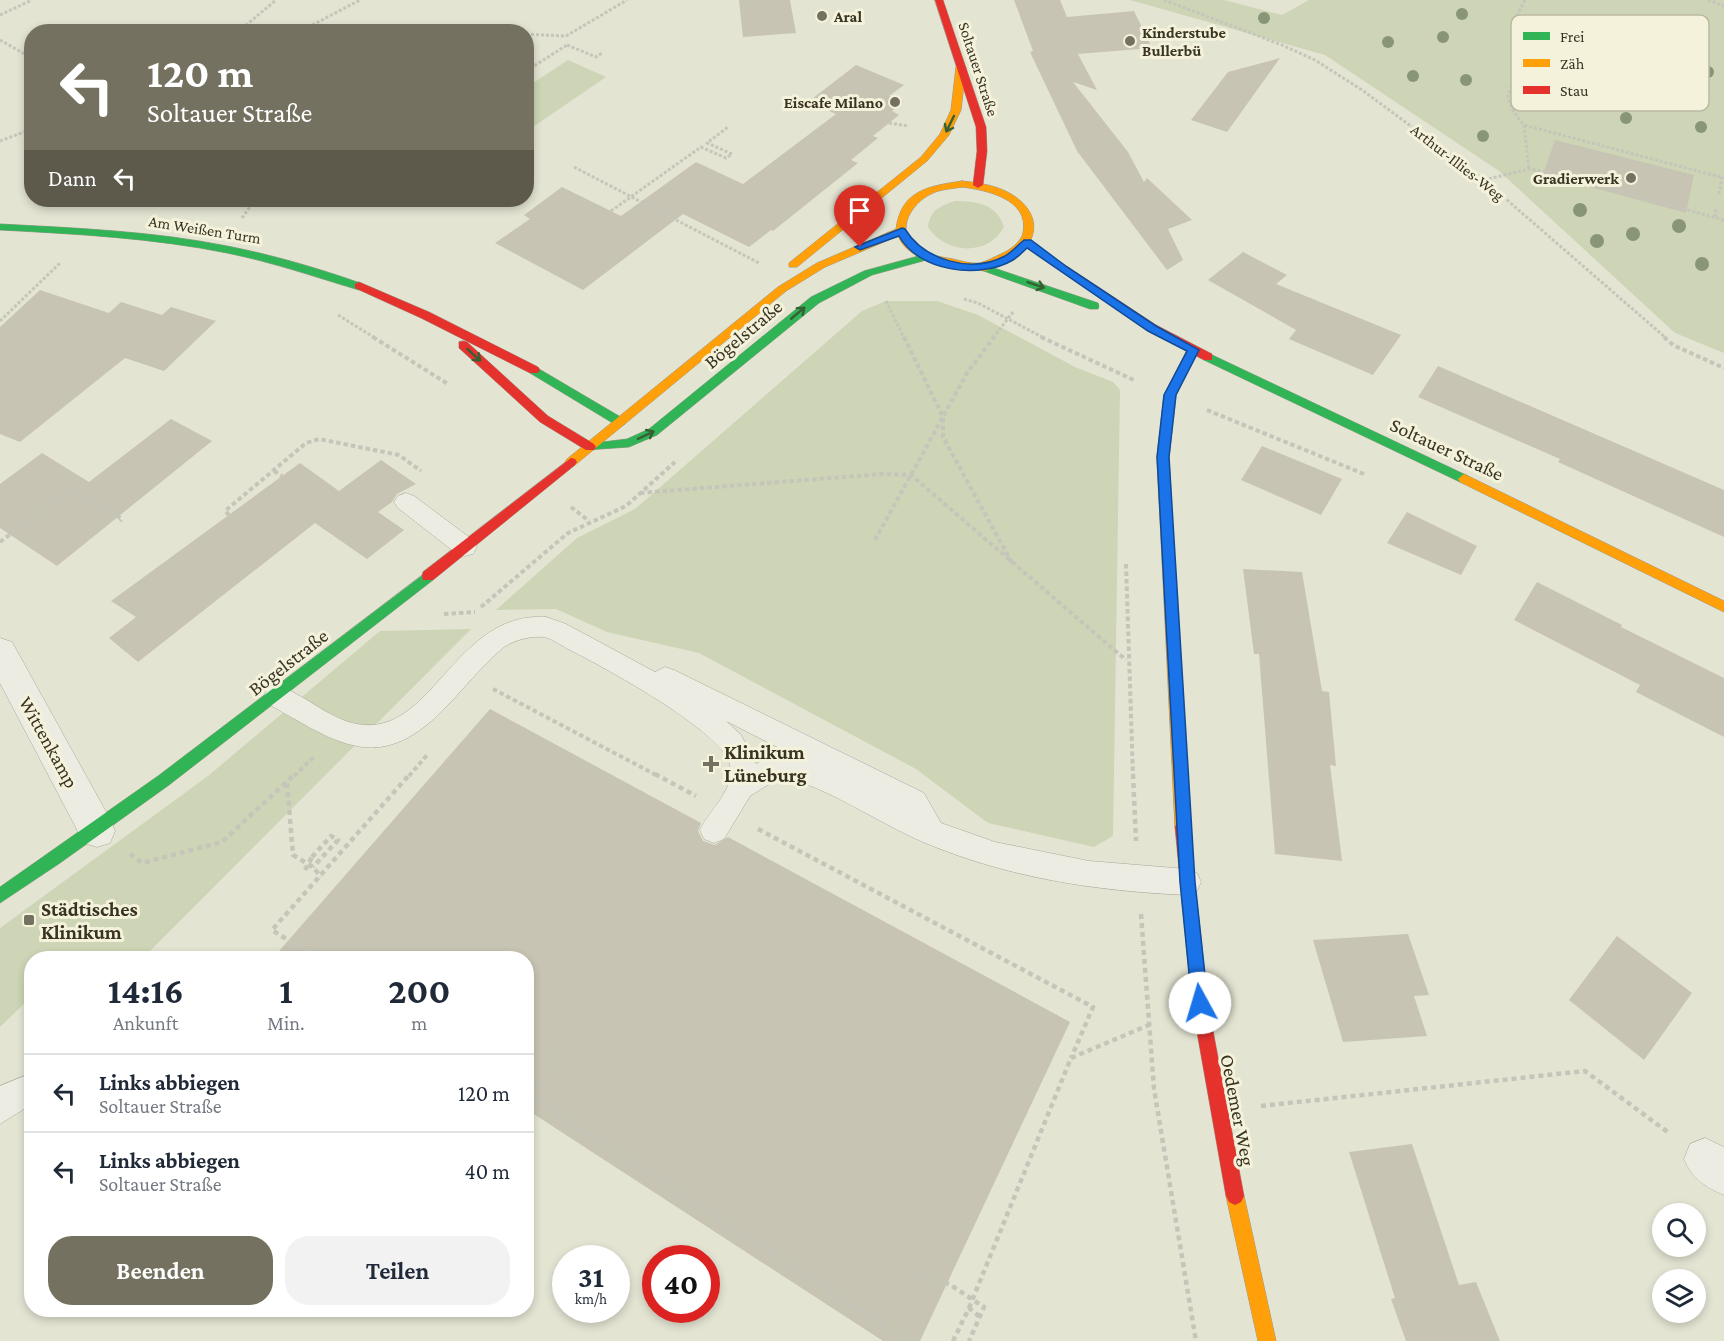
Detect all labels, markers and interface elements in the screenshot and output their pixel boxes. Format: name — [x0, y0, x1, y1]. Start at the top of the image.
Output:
place label: Aral — [833, 8, 862, 25]
marker: Aral — [815, 9, 829, 23]
legend — [1511, 15, 1709, 111]
street label: Soltauer Straße — [955, 20, 1002, 118]
place label: Kinderstube Bullerbü — [1142, 24, 1227, 59]
text: Frei — [1560, 28, 1584, 45]
marker: Kinderstube Bullerbü — [1123, 34, 1137, 48]
icon: left — [48, 48, 126, 126]
text: 120 m — [147, 49, 253, 96]
text: Zäh — [1560, 55, 1585, 72]
text: Stau — [1560, 82, 1589, 99]
place label: Eiscafe Milano — [784, 94, 883, 111]
marker: Eiscafe Milano — [888, 95, 902, 109]
text: Soltauer Straße — [147, 98, 312, 128]
one-way arrow — [943, 114, 955, 132]
street label: Arthur-Illies-Weg — [1407, 121, 1508, 205]
icon: left — [108, 162, 141, 195]
text: Dann — [48, 166, 96, 191]
place label: Gradierwerk — [1533, 170, 1619, 187]
marker: Gradierwerk — [1624, 171, 1638, 185]
pin — [834, 185, 885, 247]
icon: arrive — [843, 194, 876, 227]
street label: Am Weißen Turm — [148, 212, 262, 247]
one-way arrow — [1027, 280, 1046, 291]
street label: Bögelstraße — [700, 295, 787, 374]
one-way arrow — [790, 307, 806, 320]
one-way arrow — [466, 348, 481, 362]
street label: Soltauer Straße — [1387, 413, 1507, 485]
one-way arrow — [637, 428, 655, 440]
street label: Bögelstraße — [244, 624, 333, 701]
street label: Wittenkamp — [14, 692, 83, 792]
place label: Klinikum Lüneburg — [724, 741, 807, 786]
marker: Klinikum Lüneburg — [702, 755, 720, 773]
place label: Städtisches Klinikum — [41, 898, 138, 943]
marker: Städtisches Klinikum — [22, 913, 36, 927]
text: 14:16 — [108, 971, 184, 1011]
text: 1 — [279, 971, 293, 1011]
text: 200 — [388, 971, 450, 1011]
position arrow — [1168, 971, 1232, 1035]
text: Ankunft — [113, 1012, 178, 1034]
text: Min. — [267, 1012, 305, 1034]
text: m — [411, 1012, 427, 1034]
street label: Oedemer Weg — [1215, 1052, 1260, 1168]
text: Links abbiegen — [99, 1070, 240, 1095]
icon: left — [48, 1077, 81, 1110]
text: 120 m — [458, 1081, 510, 1106]
text: Soltauer Straße — [99, 1095, 221, 1117]
text: Links abbiegen — [99, 1148, 240, 1173]
icon: left — [48, 1155, 81, 1188]
text: 40 m — [465, 1159, 510, 1184]
text: Soltauer Straße — [99, 1173, 221, 1195]
map controls — [1652, 1203, 1706, 1323]
button: search — [1652, 1203, 1706, 1257]
button: Beenden — [48, 1236, 273, 1305]
button: Teilen — [285, 1236, 510, 1305]
speed limit sign: 40 — [642, 1245, 720, 1323]
text: 31 — [578, 1260, 604, 1293]
button: layers — [1652, 1269, 1706, 1323]
text: km/h — [575, 1291, 607, 1307]

